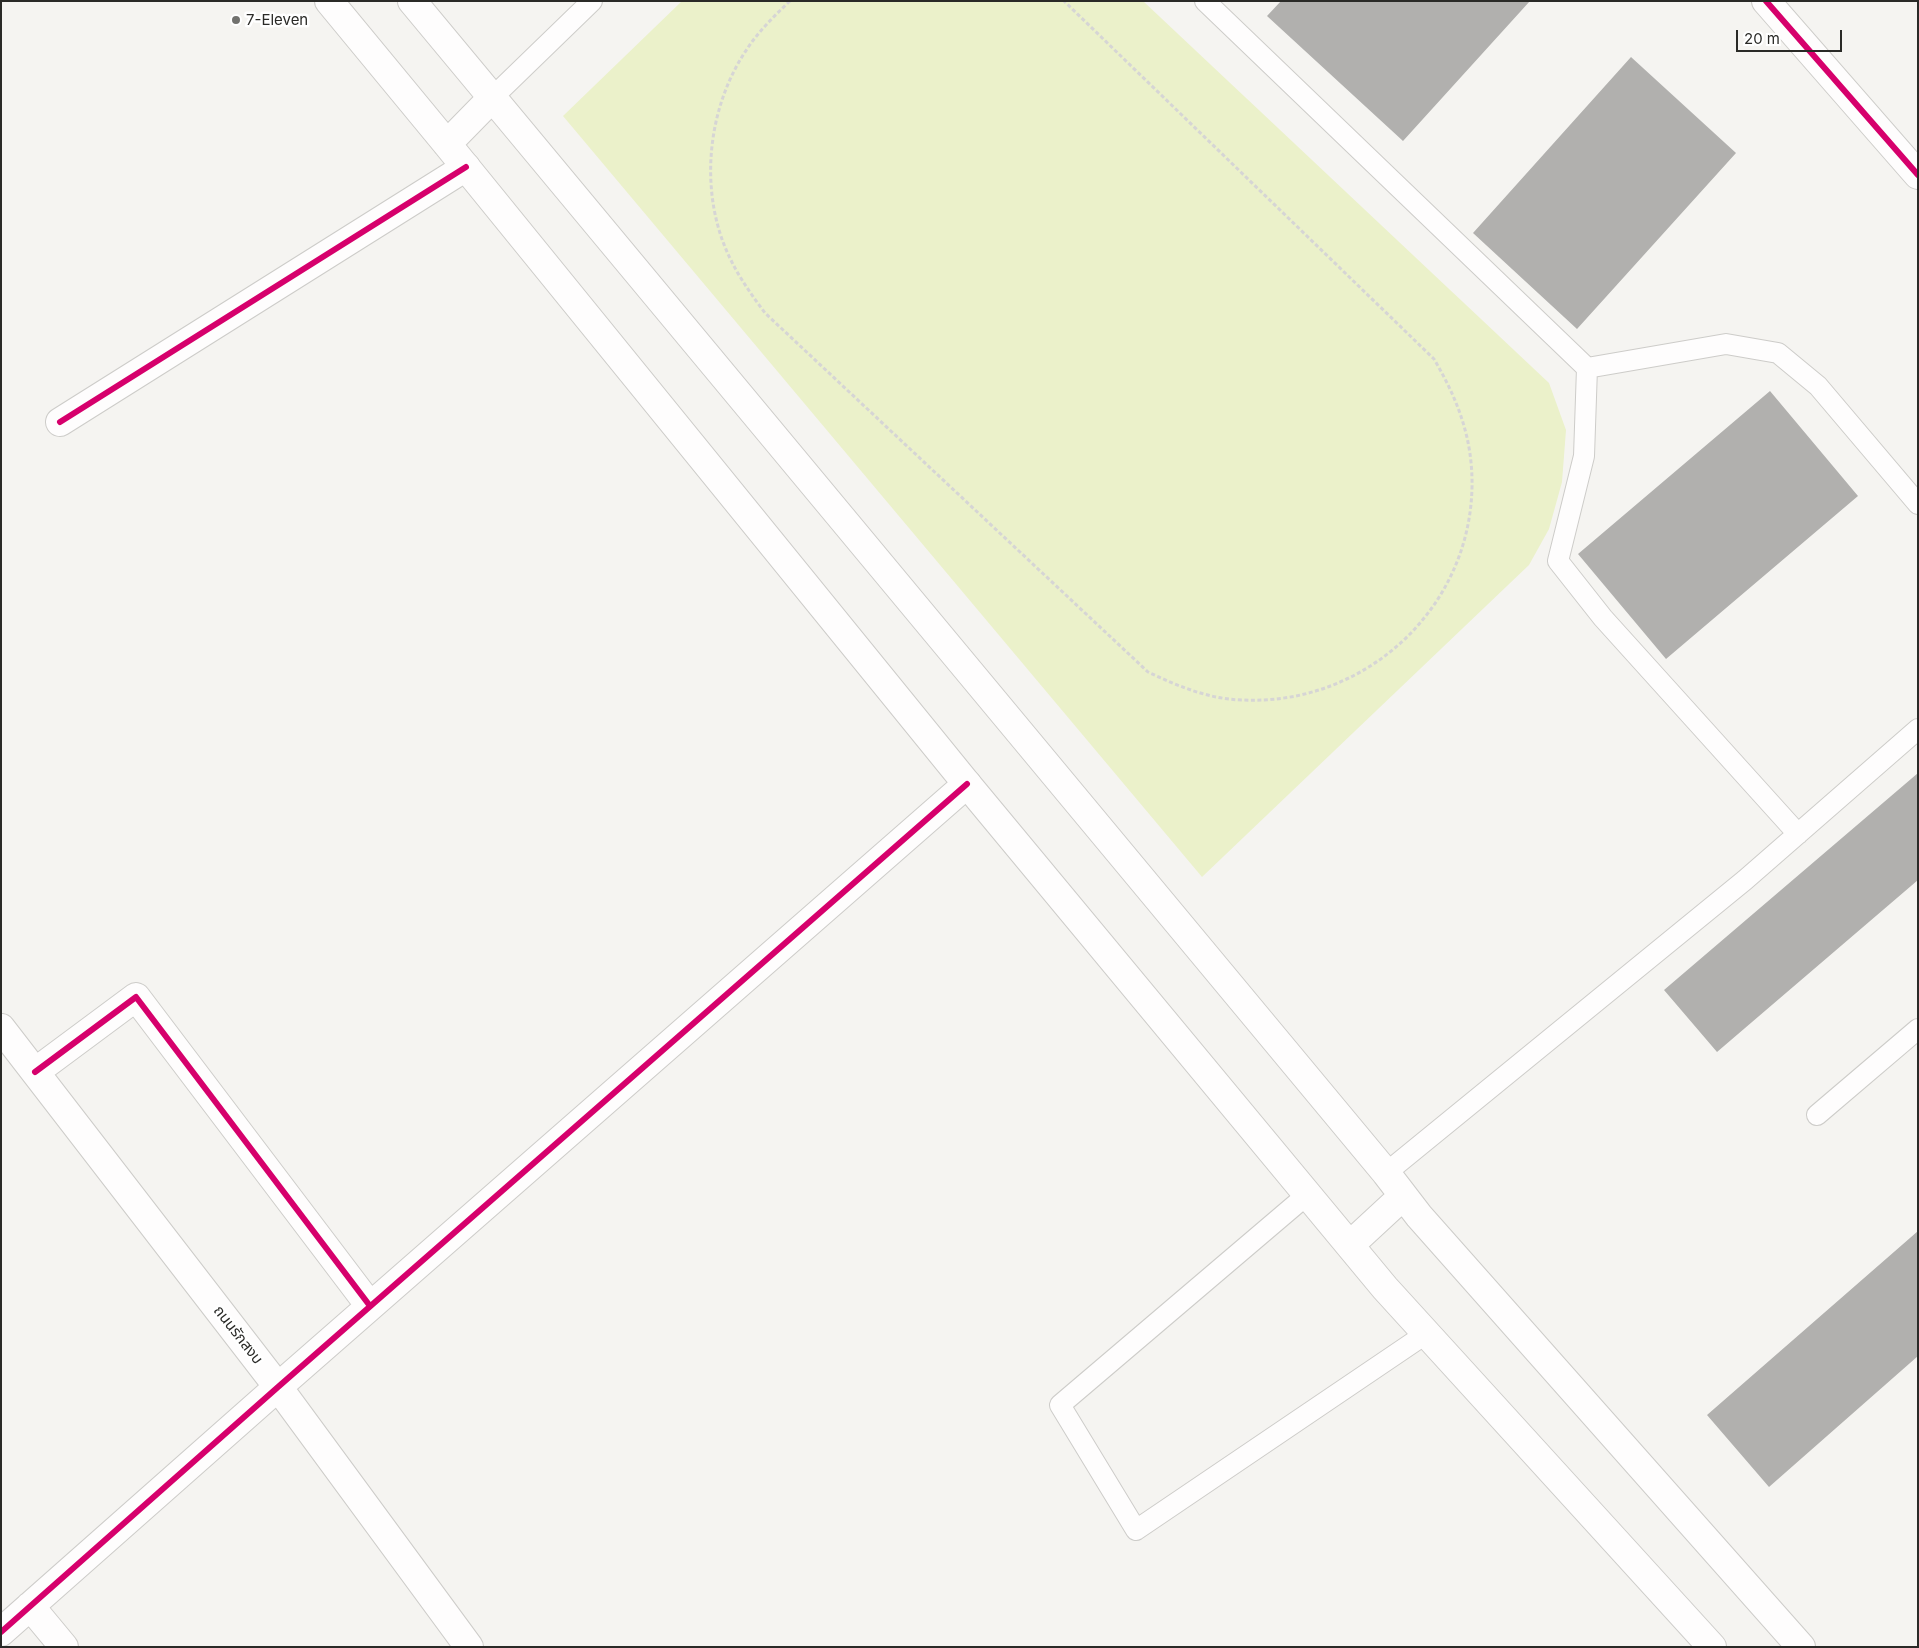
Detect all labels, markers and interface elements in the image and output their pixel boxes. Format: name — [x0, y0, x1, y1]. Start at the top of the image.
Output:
place label: 7-Eleven — [246, 11, 308, 29]
marker: 7-Eleven — [230, 14, 242, 26]
scale bar — [1739, 20, 1845, 52]
text: 20 m — [1744, 29, 1780, 48]
street label: ถนนรักสงบ — [210, 1302, 266, 1368]

